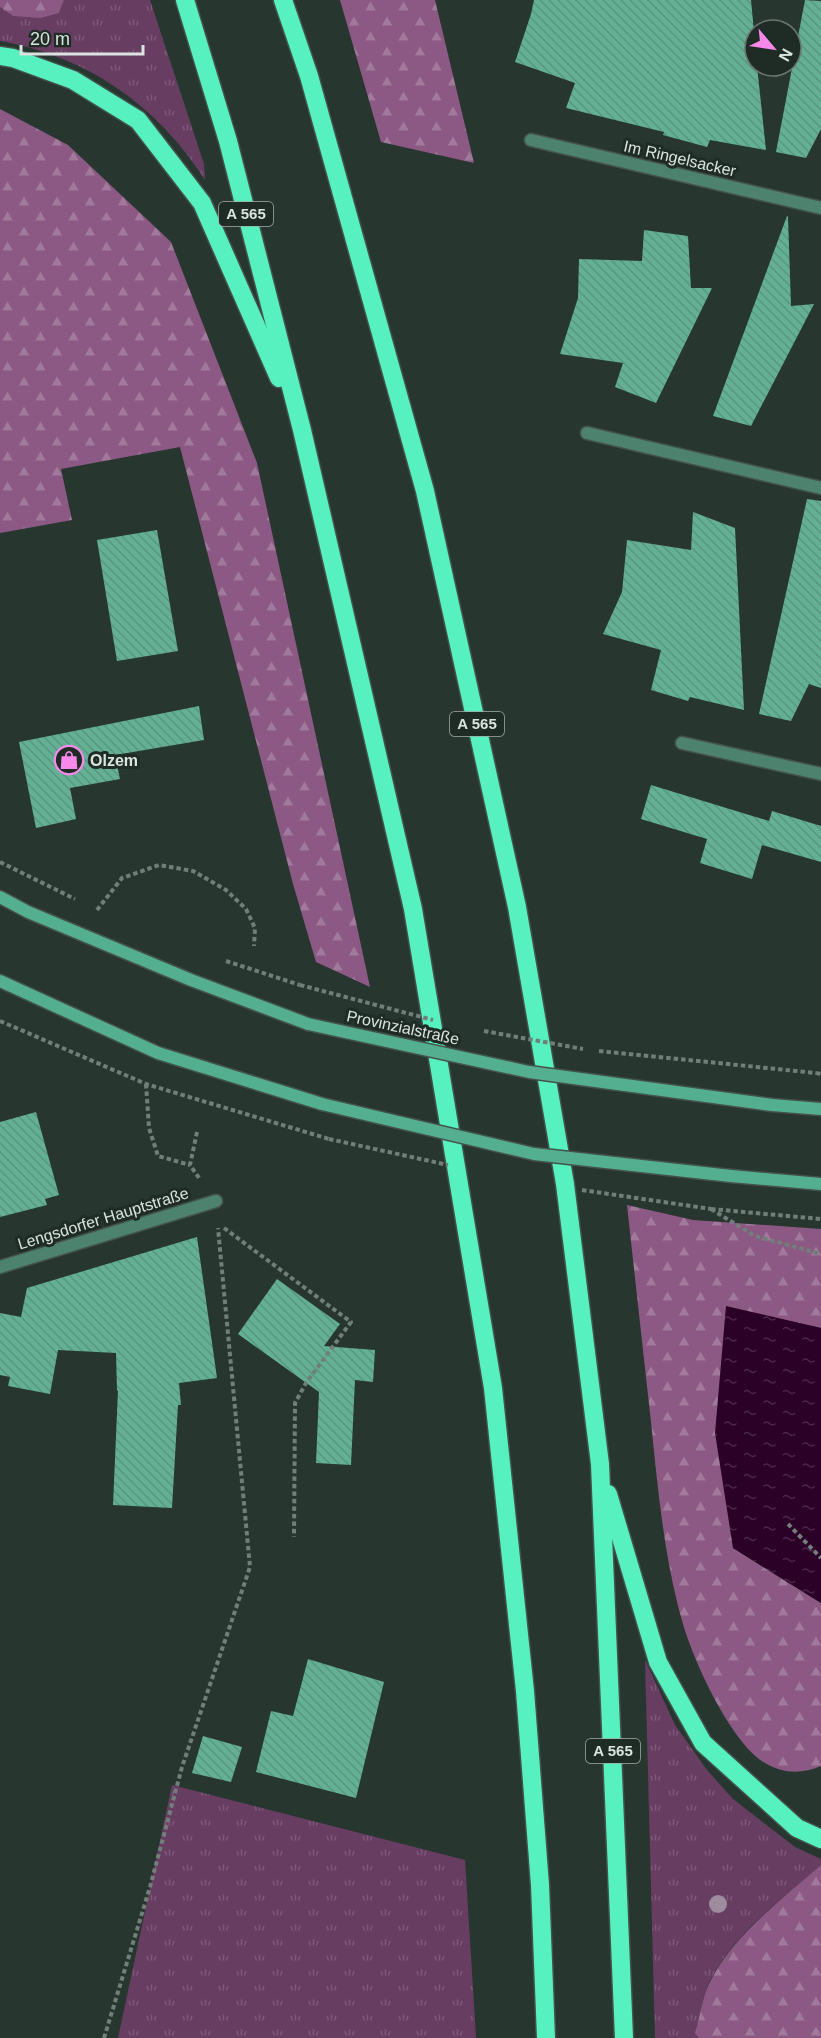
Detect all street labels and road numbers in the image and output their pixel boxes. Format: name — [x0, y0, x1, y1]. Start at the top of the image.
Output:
street label: Im Ringelsacker — [622, 137, 738, 180]
road number: A 565 — [219, 202, 273, 226]
road number: A 565 — [450, 712, 504, 736]
street label: Provinzialstraße — [345, 1007, 461, 1048]
street label: Lengsdorfer Hauptstraße — [16, 1184, 191, 1253]
road number: A 565 — [586, 1739, 640, 1763]

